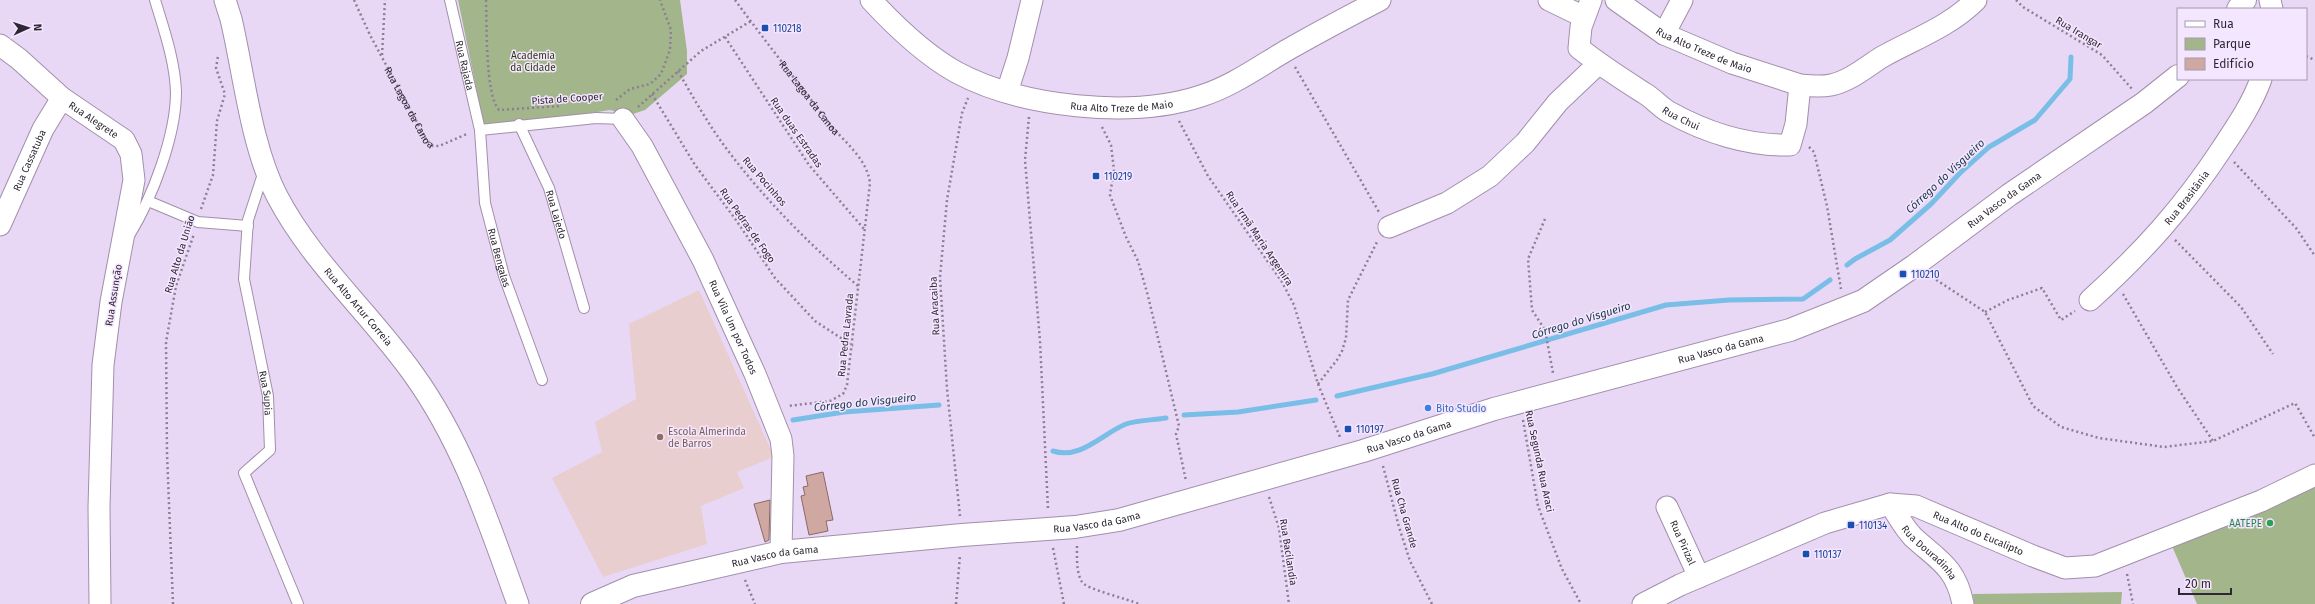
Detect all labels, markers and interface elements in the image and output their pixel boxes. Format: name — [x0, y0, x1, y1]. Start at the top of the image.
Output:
north arrow — [8, 8, 48, 48]
legend — [2177, 8, 2307, 80]
street label: Rua Irangar — [2053, 14, 2104, 51]
text: Rua — [2213, 17, 2234, 31]
marker: 110218 — [760, 23, 770, 33]
place label: 110218 — [773, 23, 802, 35]
text: N — [31, 24, 44, 31]
street label: Rua Alto Treze de Maio — [1653, 25, 1753, 76]
text: Parque — [2213, 37, 2251, 51]
street label: Rua Rajada — [453, 39, 476, 92]
park label: Academia da Cidade — [510, 50, 556, 74]
text: Edifício — [2213, 57, 2254, 71]
street label: Rua Lagoa da Canoa — [776, 59, 842, 138]
street label: Rua Lagoa da Canoa — [381, 65, 436, 151]
street label: Pista de Cooper — [531, 91, 603, 107]
street label: Rua duas Estradas — [767, 95, 825, 170]
street label: Rua Alto Treze de Maio — [1070, 98, 1174, 115]
street label: Rua Alegrete — [66, 99, 120, 141]
street label: Rua Chui — [1660, 104, 1701, 133]
street label: Rua Cassatuba — [11, 128, 49, 193]
water label: Córrego do Visgueiro — [1903, 136, 1987, 216]
street label: Rua Pocinhos — [740, 155, 789, 209]
street label: Rua Brasitânia — [2162, 169, 2212, 228]
street label: Rua Vasco da Gama — [1965, 170, 2044, 231]
marker: 110219 — [1091, 171, 1101, 181]
place label: 110219 — [1104, 171, 1132, 183]
street label: Rua Pedras de Fogo — [717, 186, 778, 265]
street label: Rua Lajedo — [543, 189, 569, 240]
street label: Rua Irmã Maria Argemira — [1223, 189, 1295, 288]
street label: Rua Alto da União — [162, 214, 198, 295]
street label: Rua Bengalas — [485, 227, 513, 289]
street label: Rua Assunção — [103, 263, 125, 327]
street label: Rua Alto Artur Correia — [321, 266, 394, 349]
marker: 110210 — [1898, 269, 1908, 279]
place label: 110210 — [1911, 269, 1940, 281]
street label: Rua Aracaiba — [927, 276, 943, 336]
street label: Rua Vila Um por Todos — [706, 278, 760, 377]
street label: Rua Pedra Lavrada — [836, 293, 856, 377]
water label: Córrego do Visgueiro — [1530, 299, 1632, 342]
street label: Rua Vasco da Gama — [1677, 332, 1765, 367]
street label: Rua Supia — [256, 370, 274, 416]
water label: Córrego do Visgueiro — [813, 391, 917, 414]
marker: Bito Studio — [1423, 403, 1433, 413]
place label: Bito Studio — [1436, 403, 1487, 415]
street label: Rua Segunda Rua Araci — [1522, 409, 1556, 513]
street label: Rua Vasco da Gama — [1365, 418, 1453, 456]
marker: 110197 — [1343, 424, 1353, 434]
place label: 110197 — [1356, 424, 1384, 436]
place label: Escola Almerinda de Barros — [668, 426, 746, 450]
marker: Escola Almerinda de Barros — [655, 432, 665, 442]
street label: Rua Cha Grande — [1388, 477, 1420, 550]
street label: Rua Vasco da Gama — [1053, 509, 1142, 536]
street label: Rua Alto do Eucalipto — [1931, 509, 2025, 558]
street label: Rua Bacilandia — [1277, 518, 1299, 586]
place label: AATEPE — [2229, 518, 2262, 530]
marker: AATEPE — [2265, 518, 2275, 528]
street label: Rua Pirizal — [1667, 519, 1698, 567]
marker: 110134 — [1846, 520, 1856, 530]
place label: 110134 — [1859, 520, 1888, 532]
street label: Rua Douradinha — [1899, 523, 1959, 582]
street label: Rua Vasco da Gama — [730, 544, 819, 570]
marker: 110137 — [1801, 549, 1811, 559]
place label: 110137 — [1814, 549, 1842, 561]
scale bar — [2179, 570, 2231, 596]
text: 20 m — [2185, 577, 2211, 591]

